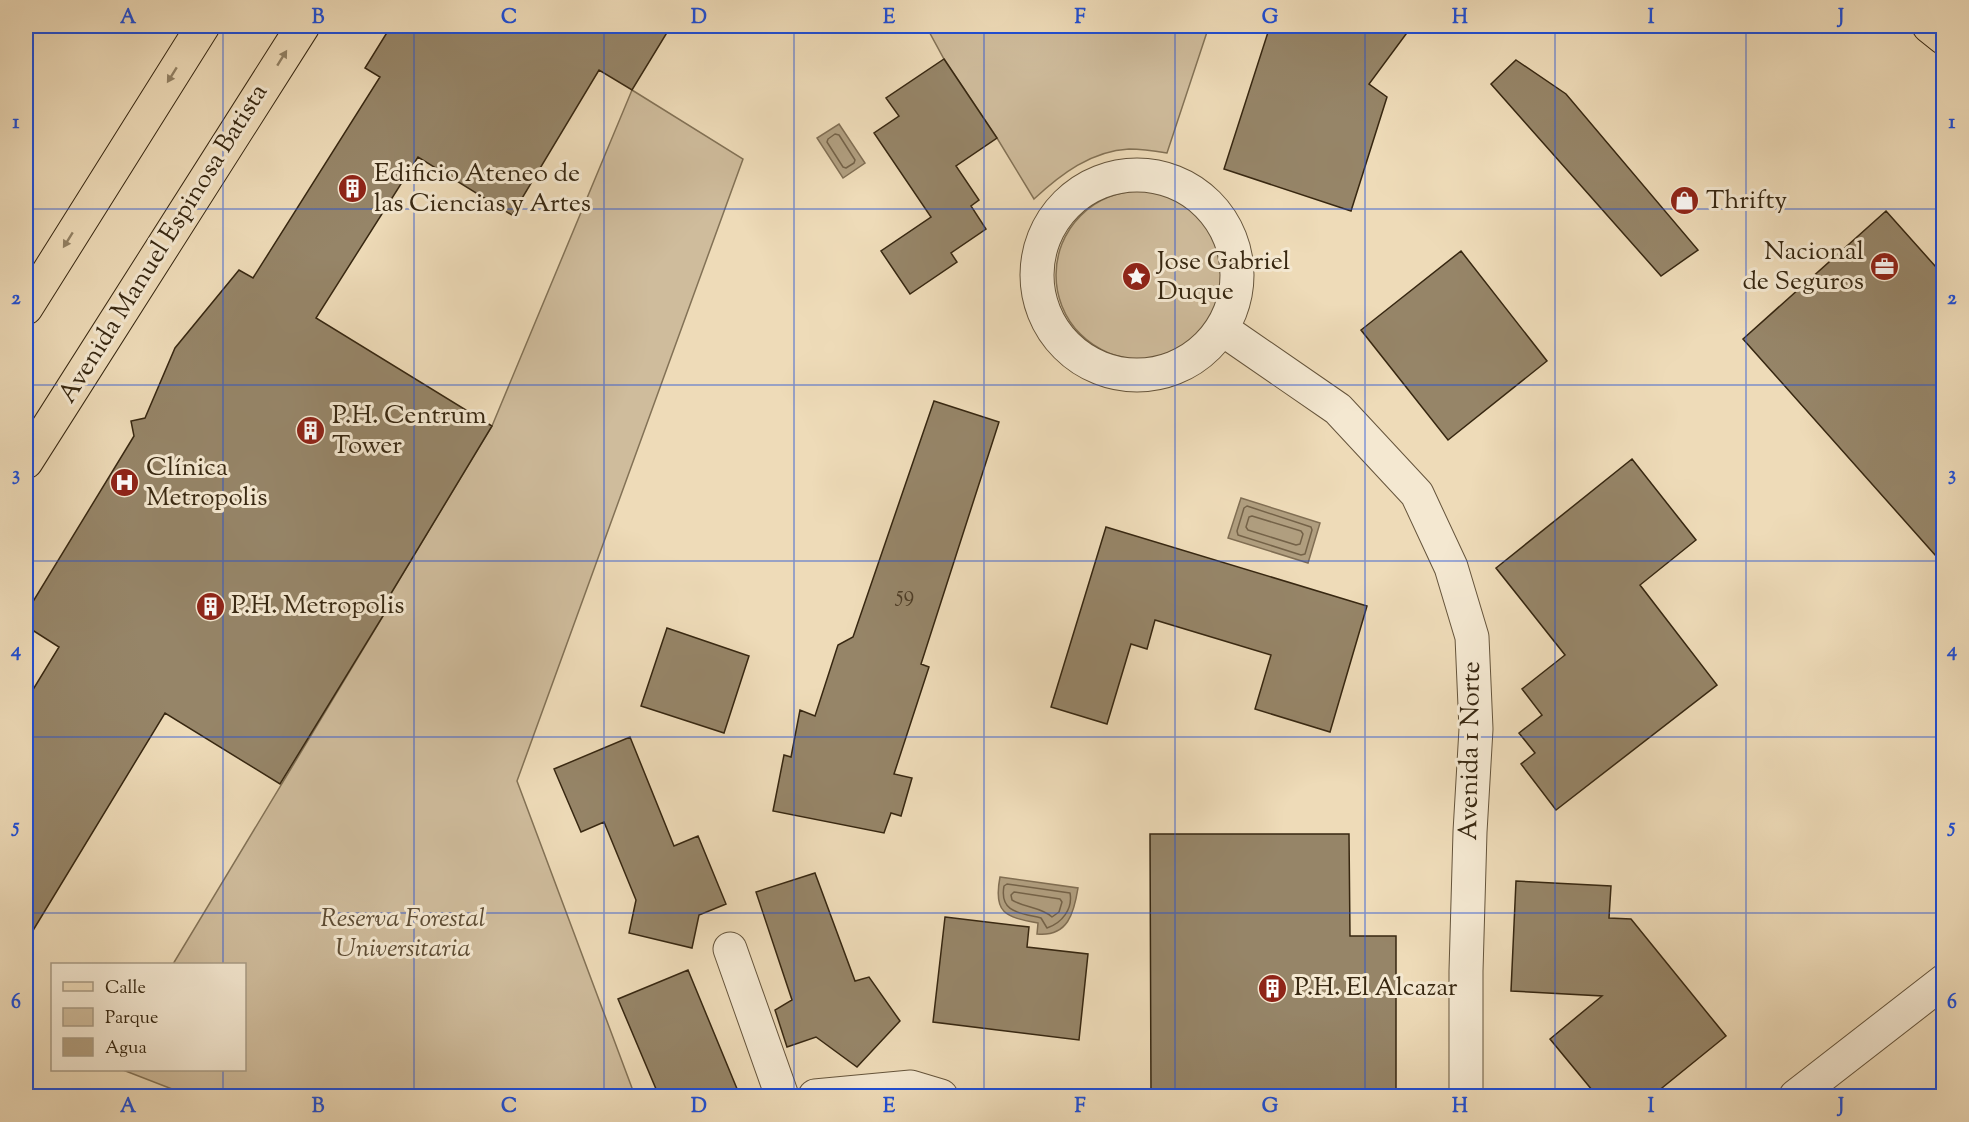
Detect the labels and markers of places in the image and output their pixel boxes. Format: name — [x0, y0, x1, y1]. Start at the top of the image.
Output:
place label: Edificio Ateneo de las Ciencias y Artes — [374, 156, 591, 223]
building icon: Edificio Ateneo de las Ciencias y Artes — [337, 173, 369, 205]
place label: Thrifty — [1706, 183, 1787, 220]
shop icon: Thrifty — [1669, 185, 1701, 217]
place label: Nacional de Seguros — [1742, 234, 1864, 301]
place label: Jose Gabriel Duque — [1155, 244, 1290, 311]
office icon: Nacional de Seguros — [1869, 251, 1901, 283]
place icon: Jose Gabriel Duque — [1120, 261, 1152, 293]
place label: P.H. Centrum Tower — [332, 398, 487, 465]
building icon: P.H. Centrum Tower — [295, 415, 327, 447]
place label: Clínica Metropolis — [146, 450, 267, 517]
hospital icon: Clínica Metropolis — [109, 467, 141, 499]
place label: P.H. Metropolis — [231, 588, 405, 625]
building icon: P.H. Metropolis — [194, 590, 226, 622]
place label: P.H. El Alcazar — [1294, 970, 1458, 1007]
building icon: P.H. El Alcazar — [1257, 972, 1289, 1004]

